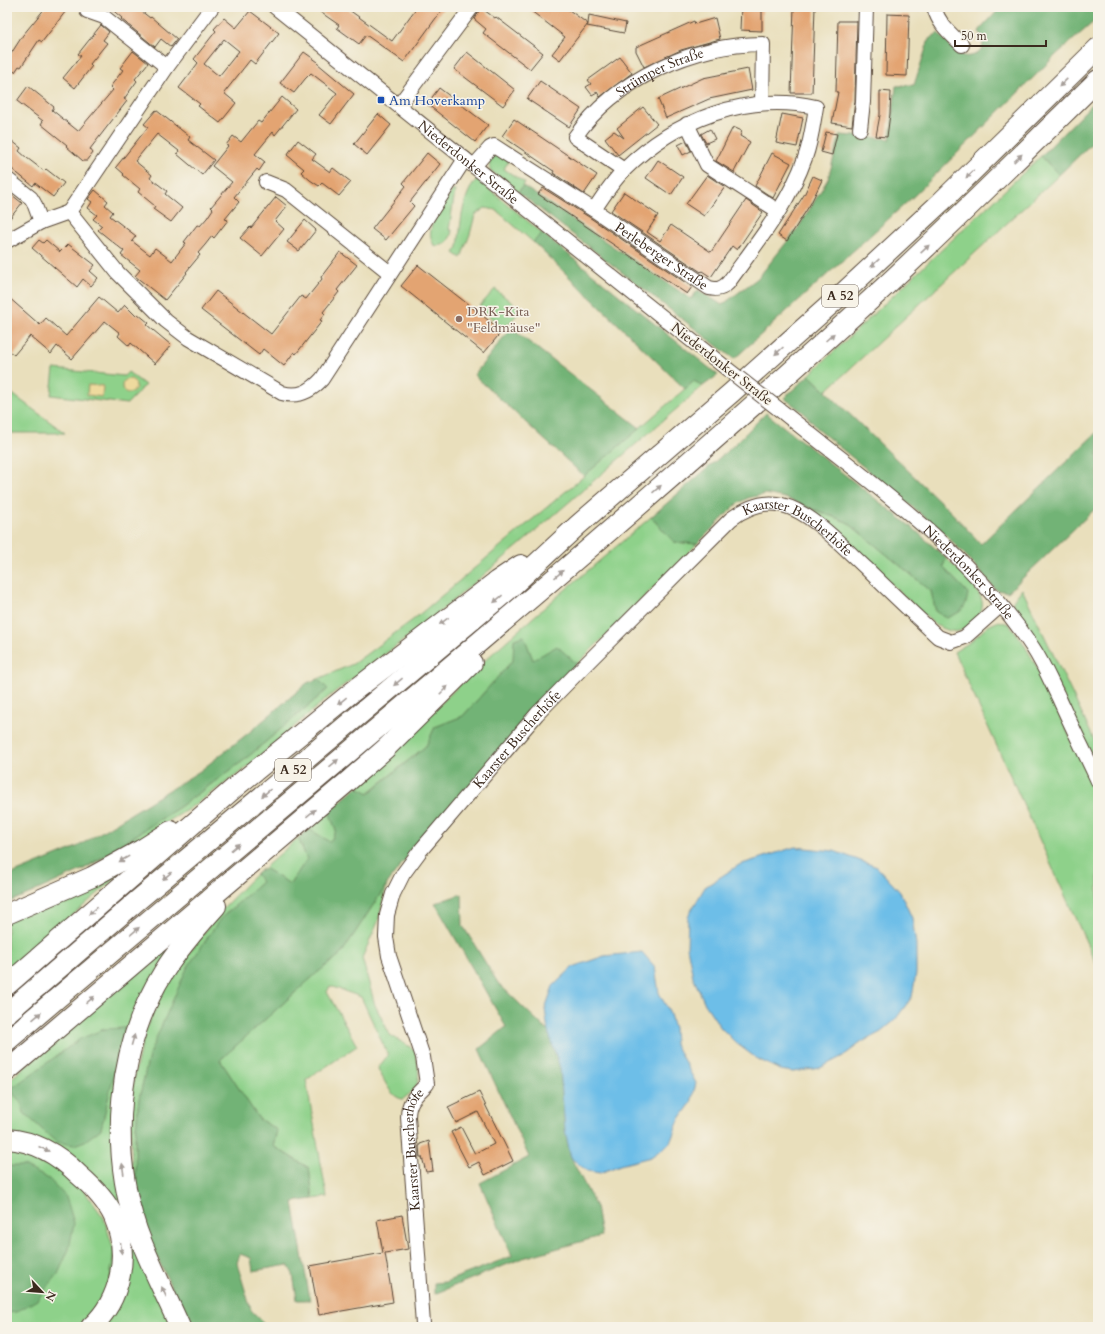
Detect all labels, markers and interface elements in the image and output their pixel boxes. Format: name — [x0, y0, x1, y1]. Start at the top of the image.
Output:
scale bar — [955, 22, 1046, 48]
text: 50 m — [961, 28, 988, 44]
street label: Strümper Straße — [612, 43, 706, 101]
one-way arrow — [1058, 78, 1068, 88]
place label: Am Hoverkamp — [389, 91, 485, 110]
marker: Am Hoverkamp — [376, 95, 386, 105]
street label: Niederdonker Straße — [414, 116, 523, 208]
one-way arrow — [1013, 153, 1023, 163]
one-way arrow — [965, 169, 975, 179]
street label: Perleberger Straße — [611, 217, 712, 294]
one-way arrow — [920, 244, 930, 253]
one-way arrow — [870, 258, 880, 268]
road number: A 52 — [822, 285, 858, 307]
place label: DRK-Kita "Feldmäuse" — [467, 302, 540, 337]
marker: DRK-Kita "Feldmäuse" — [454, 314, 464, 324]
street label: Niederdonker Straße — [667, 318, 777, 410]
one-way arrow — [825, 333, 834, 342]
one-way arrow — [774, 346, 784, 355]
one-way arrow — [652, 484, 662, 493]
street label: Kaarster Buscherhöfe — [739, 494, 857, 560]
street label: Niederdonker Straße — [919, 521, 1019, 623]
one-way arrow — [553, 569, 564, 578]
one-way arrow — [492, 594, 503, 603]
one-way arrow — [439, 617, 450, 625]
one-way arrow — [393, 678, 404, 687]
one-way arrow — [439, 685, 449, 695]
street label: Kaarster Buscherhöfe — [468, 685, 565, 792]
one-way arrow — [336, 696, 347, 705]
road number: A 52 — [275, 759, 311, 781]
one-way arrow — [329, 759, 340, 768]
one-way arrow — [261, 788, 272, 797]
one-way arrow — [305, 808, 316, 817]
one-way arrow — [229, 843, 240, 852]
one-way arrow — [118, 856, 130, 863]
one-way arrow — [162, 872, 172, 881]
one-way arrow — [88, 907, 98, 916]
one-way arrow — [131, 927, 140, 936]
one-way arrow — [84, 996, 95, 1005]
one-way arrow — [31, 1011, 42, 1020]
one-way arrow — [131, 1034, 137, 1047]
street label: Kaarster Buscherhöfe — [398, 1083, 428, 1212]
one-way arrow — [39, 1146, 50, 1152]
one-way arrow — [120, 1163, 126, 1175]
one-way arrow — [118, 1242, 124, 1254]
north arrow — [22, 1272, 62, 1312]
one-way arrow — [161, 1286, 167, 1297]
text: N — [42, 1289, 59, 1304]

